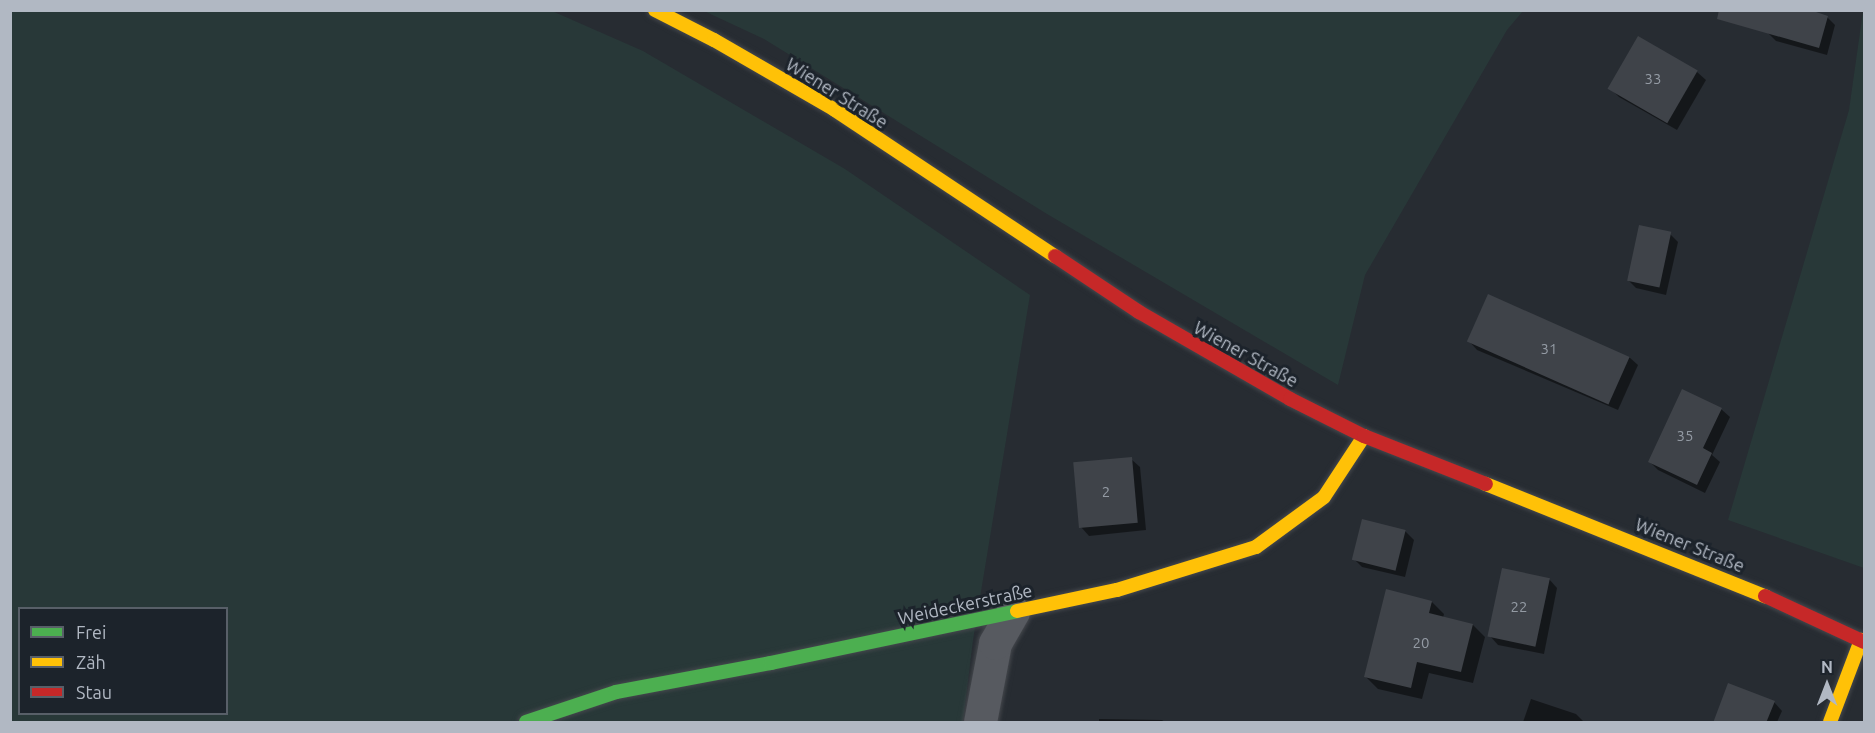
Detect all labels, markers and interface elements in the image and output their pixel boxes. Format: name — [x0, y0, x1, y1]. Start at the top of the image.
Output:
street label: Wiener Straße — [782, 53, 892, 133]
house number: 33 — [1645, 70, 1661, 88]
street label: Wiener Straße — [1190, 316, 1302, 392]
house number: 31 — [1541, 340, 1557, 358]
house number: 35 — [1677, 427, 1693, 445]
house number: 2 — [1102, 483, 1110, 501]
street label: Wiener Straße — [1632, 513, 1748, 577]
street label: Weideckerstraße — [896, 579, 1034, 629]
house number: 22 — [1511, 598, 1527, 616]
legend — [18, 607, 228, 715]
text: Frei — [76, 622, 106, 642]
house number: 20 — [1413, 634, 1429, 652]
text: Zäh — [76, 652, 106, 672]
north arrow — [1797, 655, 1857, 715]
text: N — [1821, 658, 1833, 676]
text: Stau — [76, 682, 112, 702]

